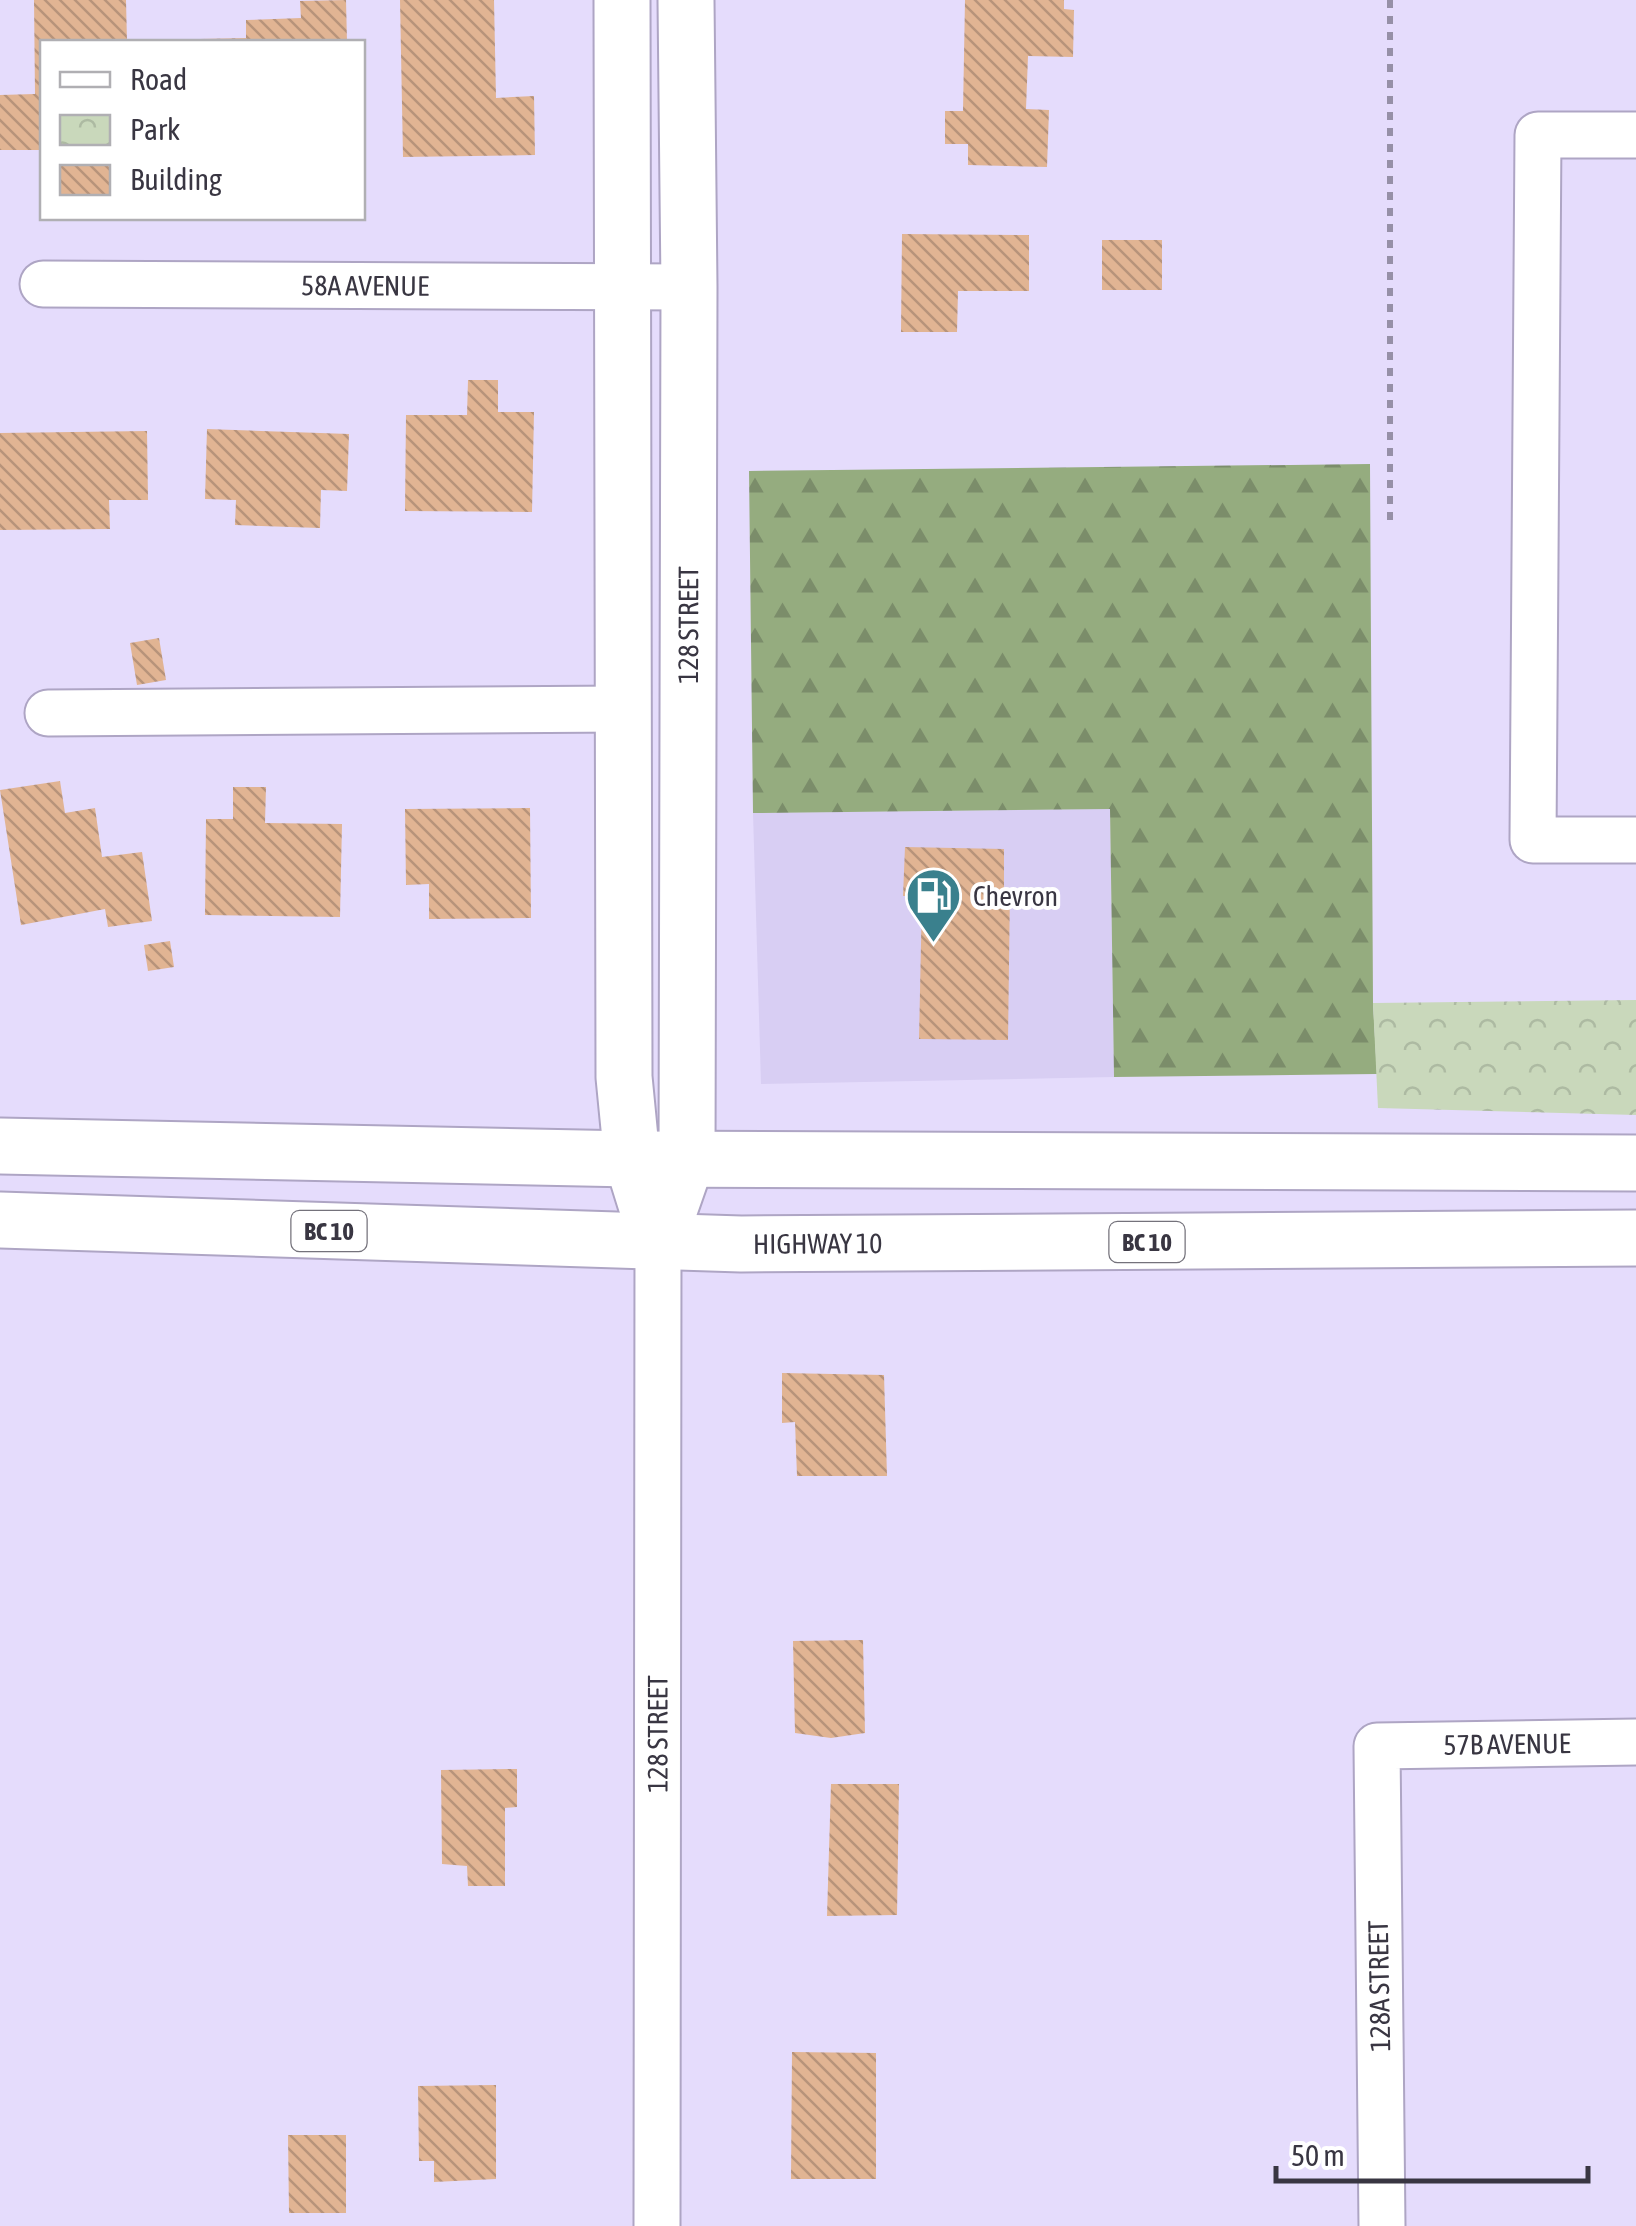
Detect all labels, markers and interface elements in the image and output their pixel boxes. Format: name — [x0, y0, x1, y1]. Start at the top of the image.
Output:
legend — [40, 40, 365, 220]
text: Road — [130, 62, 187, 96]
text: Park — [130, 112, 180, 146]
text: Building — [130, 162, 222, 196]
street label: 58A AVENUE — [301, 269, 429, 302]
street label: 128 STREET — [672, 566, 704, 684]
fuel station icon: Chevron — [904, 866, 964, 945]
place label: Chevron — [973, 880, 1058, 912]
road number: BC 10 — [292, 1211, 366, 1251]
road number: BC 10 — [1110, 1222, 1184, 1262]
street label: HIGHWAY 10 — [753, 1227, 882, 1260]
street label: 128 STREET — [641, 1675, 674, 1793]
street label: 57B AVENUE — [1443, 1727, 1571, 1761]
street label: 128A STREET — [1362, 1920, 1396, 2052]
scale bar — [1276, 2121, 1588, 2183]
text: 50 m — [1291, 2138, 1345, 2172]

